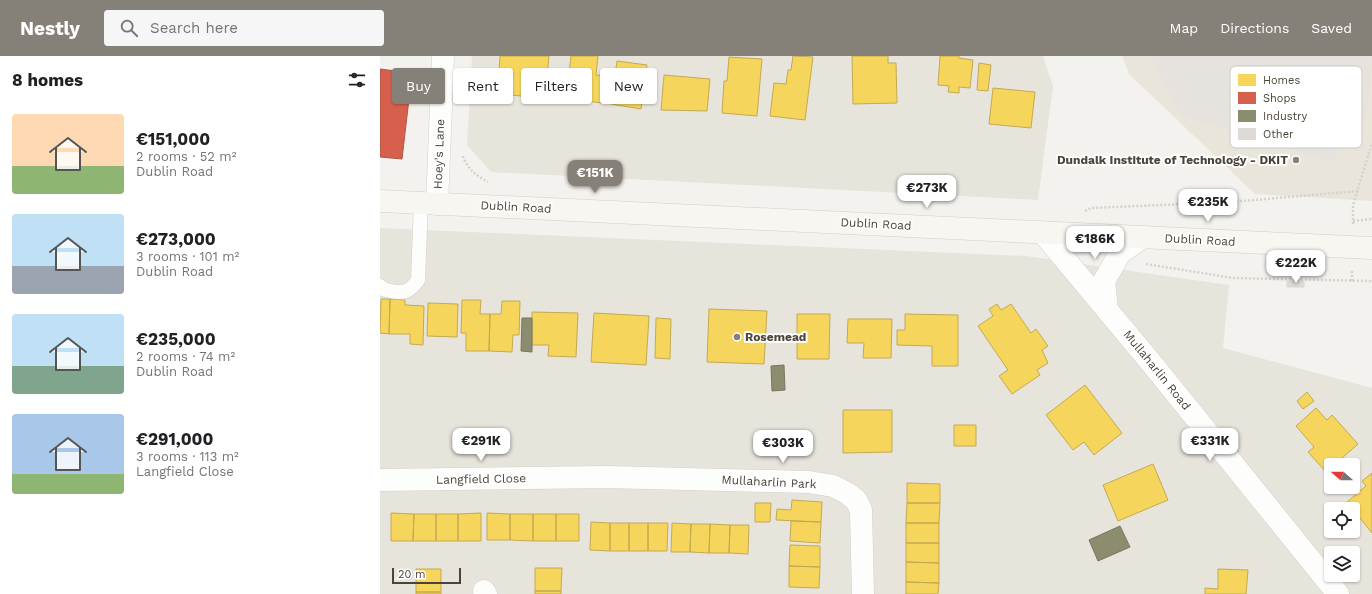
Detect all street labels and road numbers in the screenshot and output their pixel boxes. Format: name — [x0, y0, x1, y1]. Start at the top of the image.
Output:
street label: Hoey's Lane — [431, 119, 447, 189]
street label: Dublin Road — [480, 198, 552, 216]
street label: Dublin Road — [840, 215, 912, 233]
street label: Dublin Road — [1164, 231, 1236, 249]
street label: Mullaharlin Road — [1121, 327, 1193, 413]
street label: Langfield Close — [436, 471, 526, 487]
street label: Mullaharlin Park — [721, 473, 817, 491]

